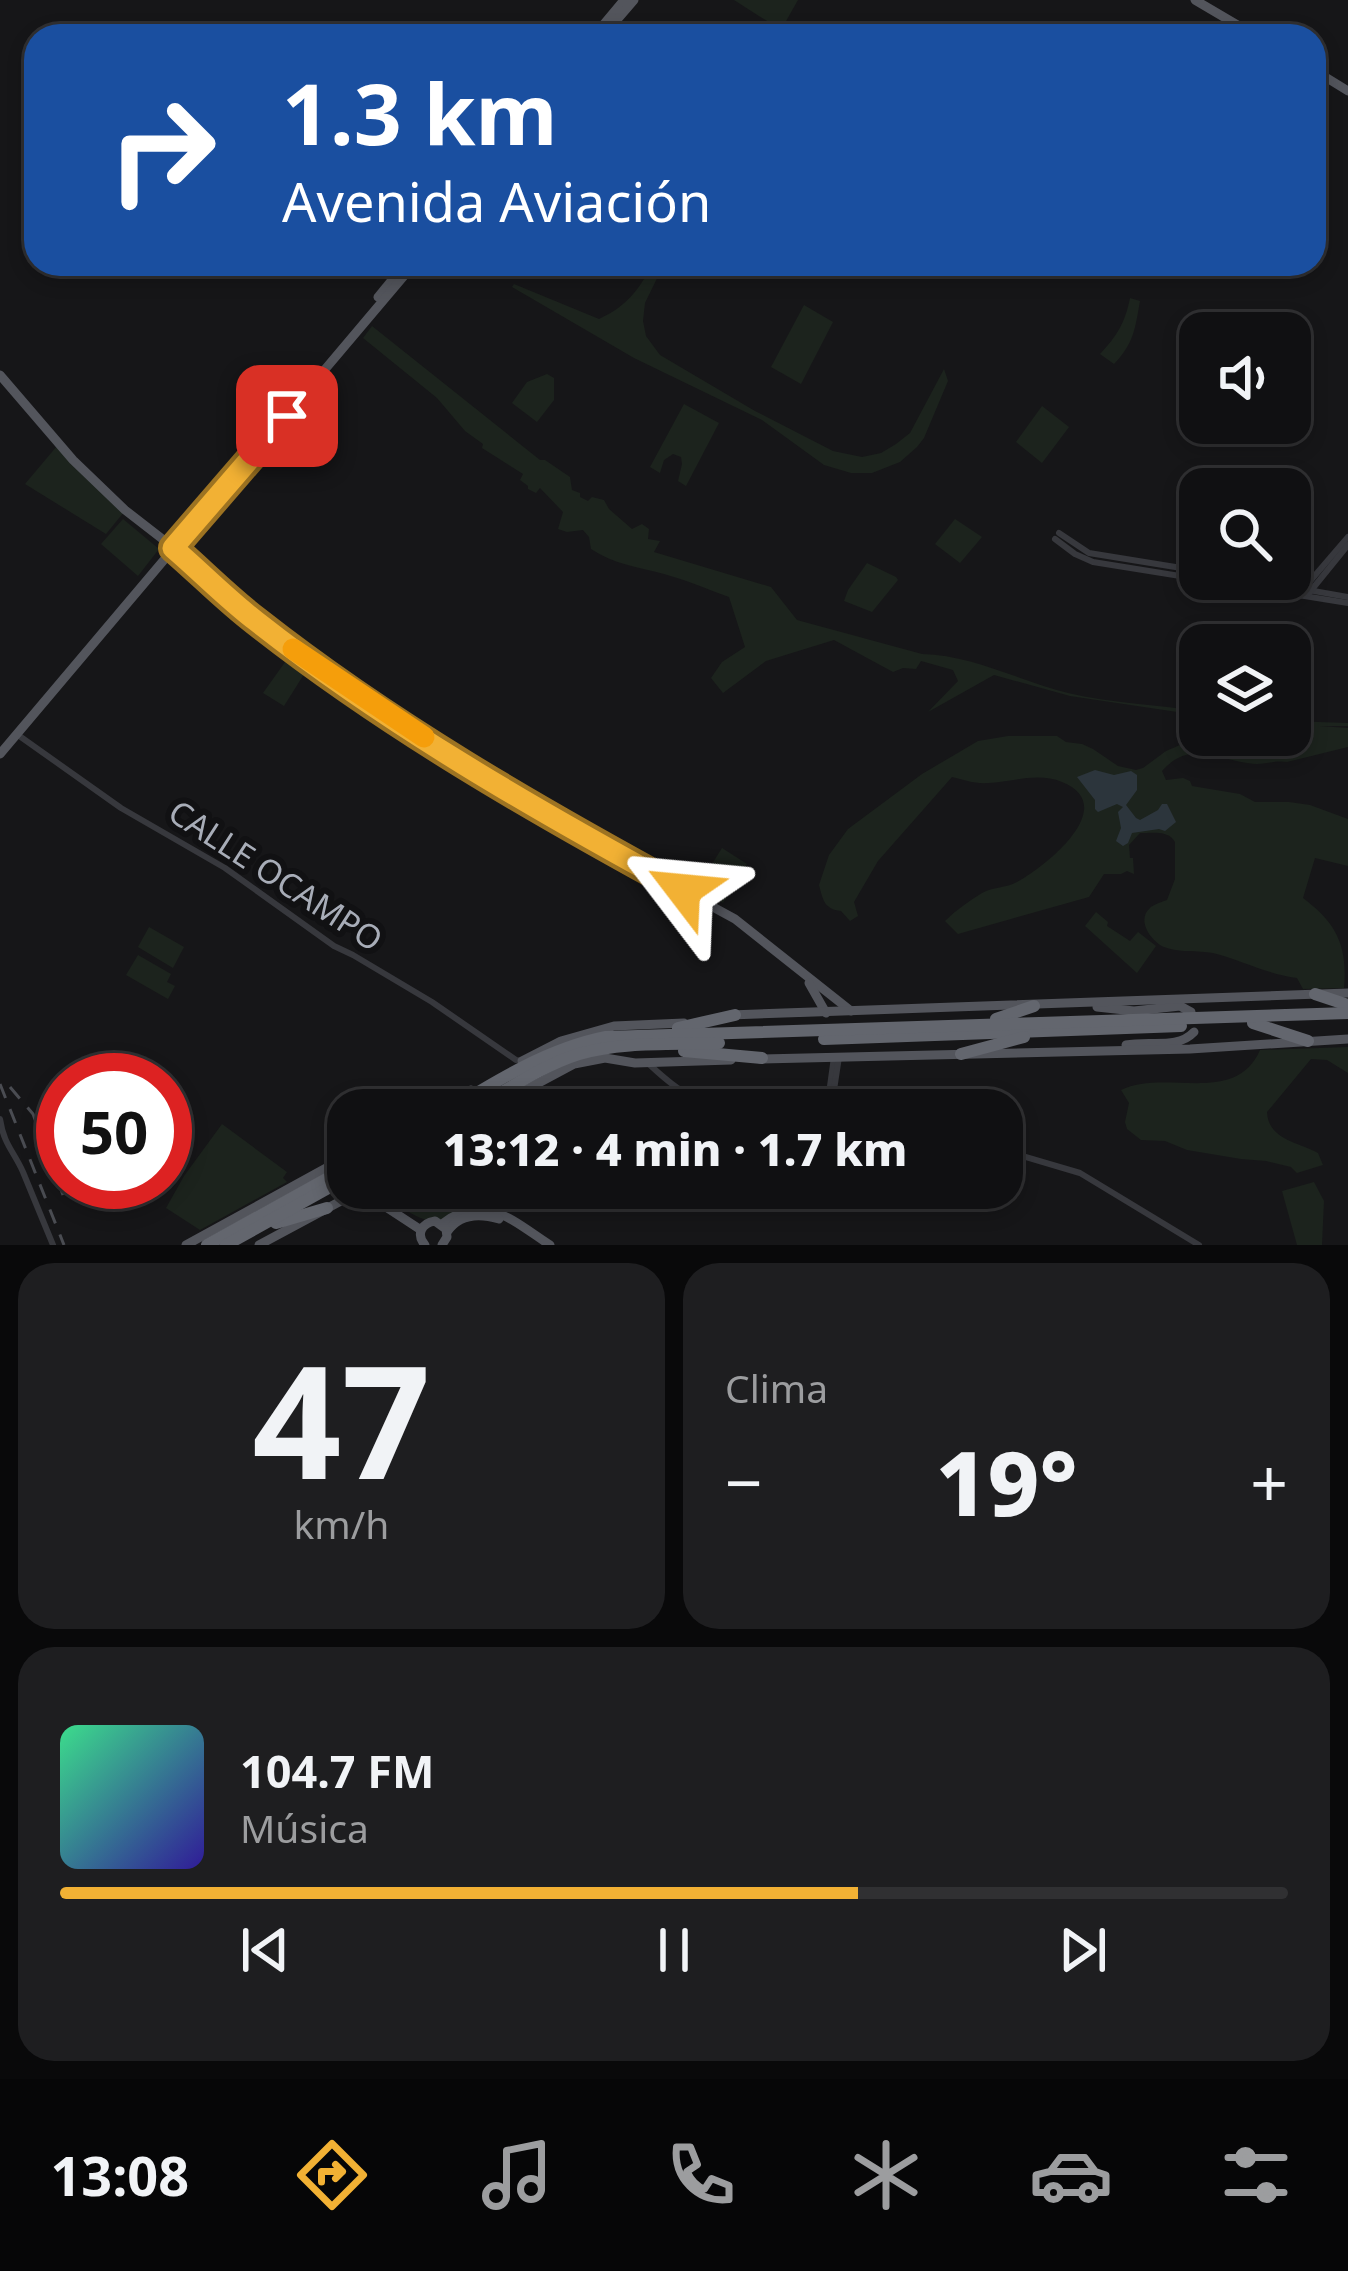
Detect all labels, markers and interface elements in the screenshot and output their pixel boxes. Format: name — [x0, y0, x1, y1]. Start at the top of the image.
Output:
text: 1.3 km — [282, 55, 558, 170]
icon: right — [84, 72, 240, 228]
text: Avenida Aviación — [282, 164, 711, 238]
map controls — [1179, 312, 1311, 756]
button: sound — [1179, 312, 1311, 444]
pin — [236, 365, 338, 467]
icon: arrive — [254, 383, 320, 449]
button: search — [1179, 468, 1311, 600]
button: layers — [1179, 624, 1311, 756]
street label: CALLE OCAMPO — [160, 789, 392, 961]
position arrow — [620, 827, 746, 953]
speed limit sign: 50 — [36, 1053, 192, 1209]
text: 13:12 · 4 min · 1.7 km — [443, 1118, 907, 1179]
text: 47 — [252, 1312, 431, 1525]
text: Clima — [725, 1361, 828, 1414]
text: 19° — [935, 1420, 1078, 1542]
text: − — [725, 1436, 763, 1526]
text: + — [1250, 1436, 1288, 1526]
text: km/h — [294, 1497, 389, 1550]
text: 104.7 FM — [240, 1740, 434, 1801]
text: Música — [240, 1801, 369, 1854]
icon: previous — [232, 1917, 298, 1983]
icon: pause — [641, 1917, 707, 1983]
icon: next — [1050, 1917, 1116, 1983]
icon: directions — [290, 2133, 374, 2217]
icon: music — [475, 2133, 559, 2217]
icon: phone — [659, 2133, 743, 2217]
icon: climate — [844, 2133, 928, 2217]
icon: car — [1029, 2133, 1113, 2217]
icon: filters — [1214, 2133, 1298, 2217]
text: 13:08 — [50, 2138, 189, 2212]

